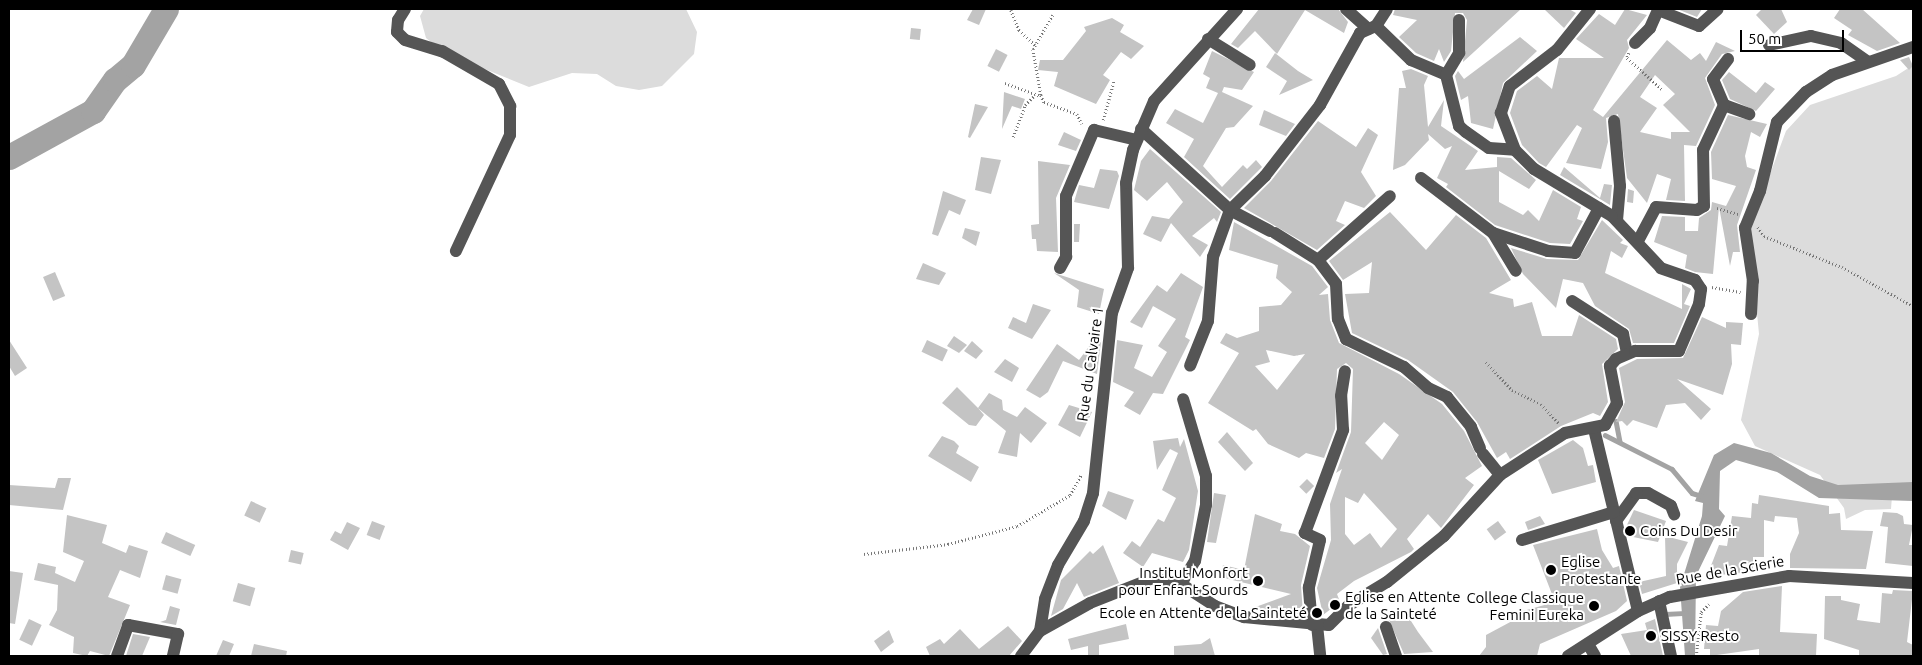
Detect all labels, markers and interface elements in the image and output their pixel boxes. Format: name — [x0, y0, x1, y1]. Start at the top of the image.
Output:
scale bar — [1742, 20, 1846, 52]
text: 50 m — [1748, 30, 1781, 47]
street label: Rue du Calvaire 1 — [1073, 305, 1107, 423]
place label: Coins Du Desir — [1640, 522, 1737, 540]
marker: Coins Du Desir — [1624, 525, 1636, 537]
place label: Eglise Protestante — [1561, 552, 1641, 587]
street label: Rue de la Scierie — [1674, 552, 1786, 588]
place label: Institut Monfort pour Enfant Sourds — [1118, 563, 1248, 598]
marker: Eglise Protestante — [1545, 564, 1557, 576]
marker: Institut Monfort pour Enfant Sourds — [1252, 575, 1264, 587]
place label: Eglise en Attente de la Sainteté — [1345, 587, 1460, 622]
place label: College Classique Femini Eureka — [1466, 588, 1584, 623]
marker: Eglise en Attente de la Sainteté — [1329, 599, 1341, 611]
marker: College Classique Femini Eureka — [1588, 600, 1600, 612]
place label: Ecole en Attente de la Sainteté — [1099, 604, 1307, 622]
marker: Ecole en Attente de la Sainteté — [1311, 607, 1323, 619]
place label: SISSY Resto — [1661, 627, 1739, 645]
marker: SISSY Resto — [1645, 630, 1657, 642]

